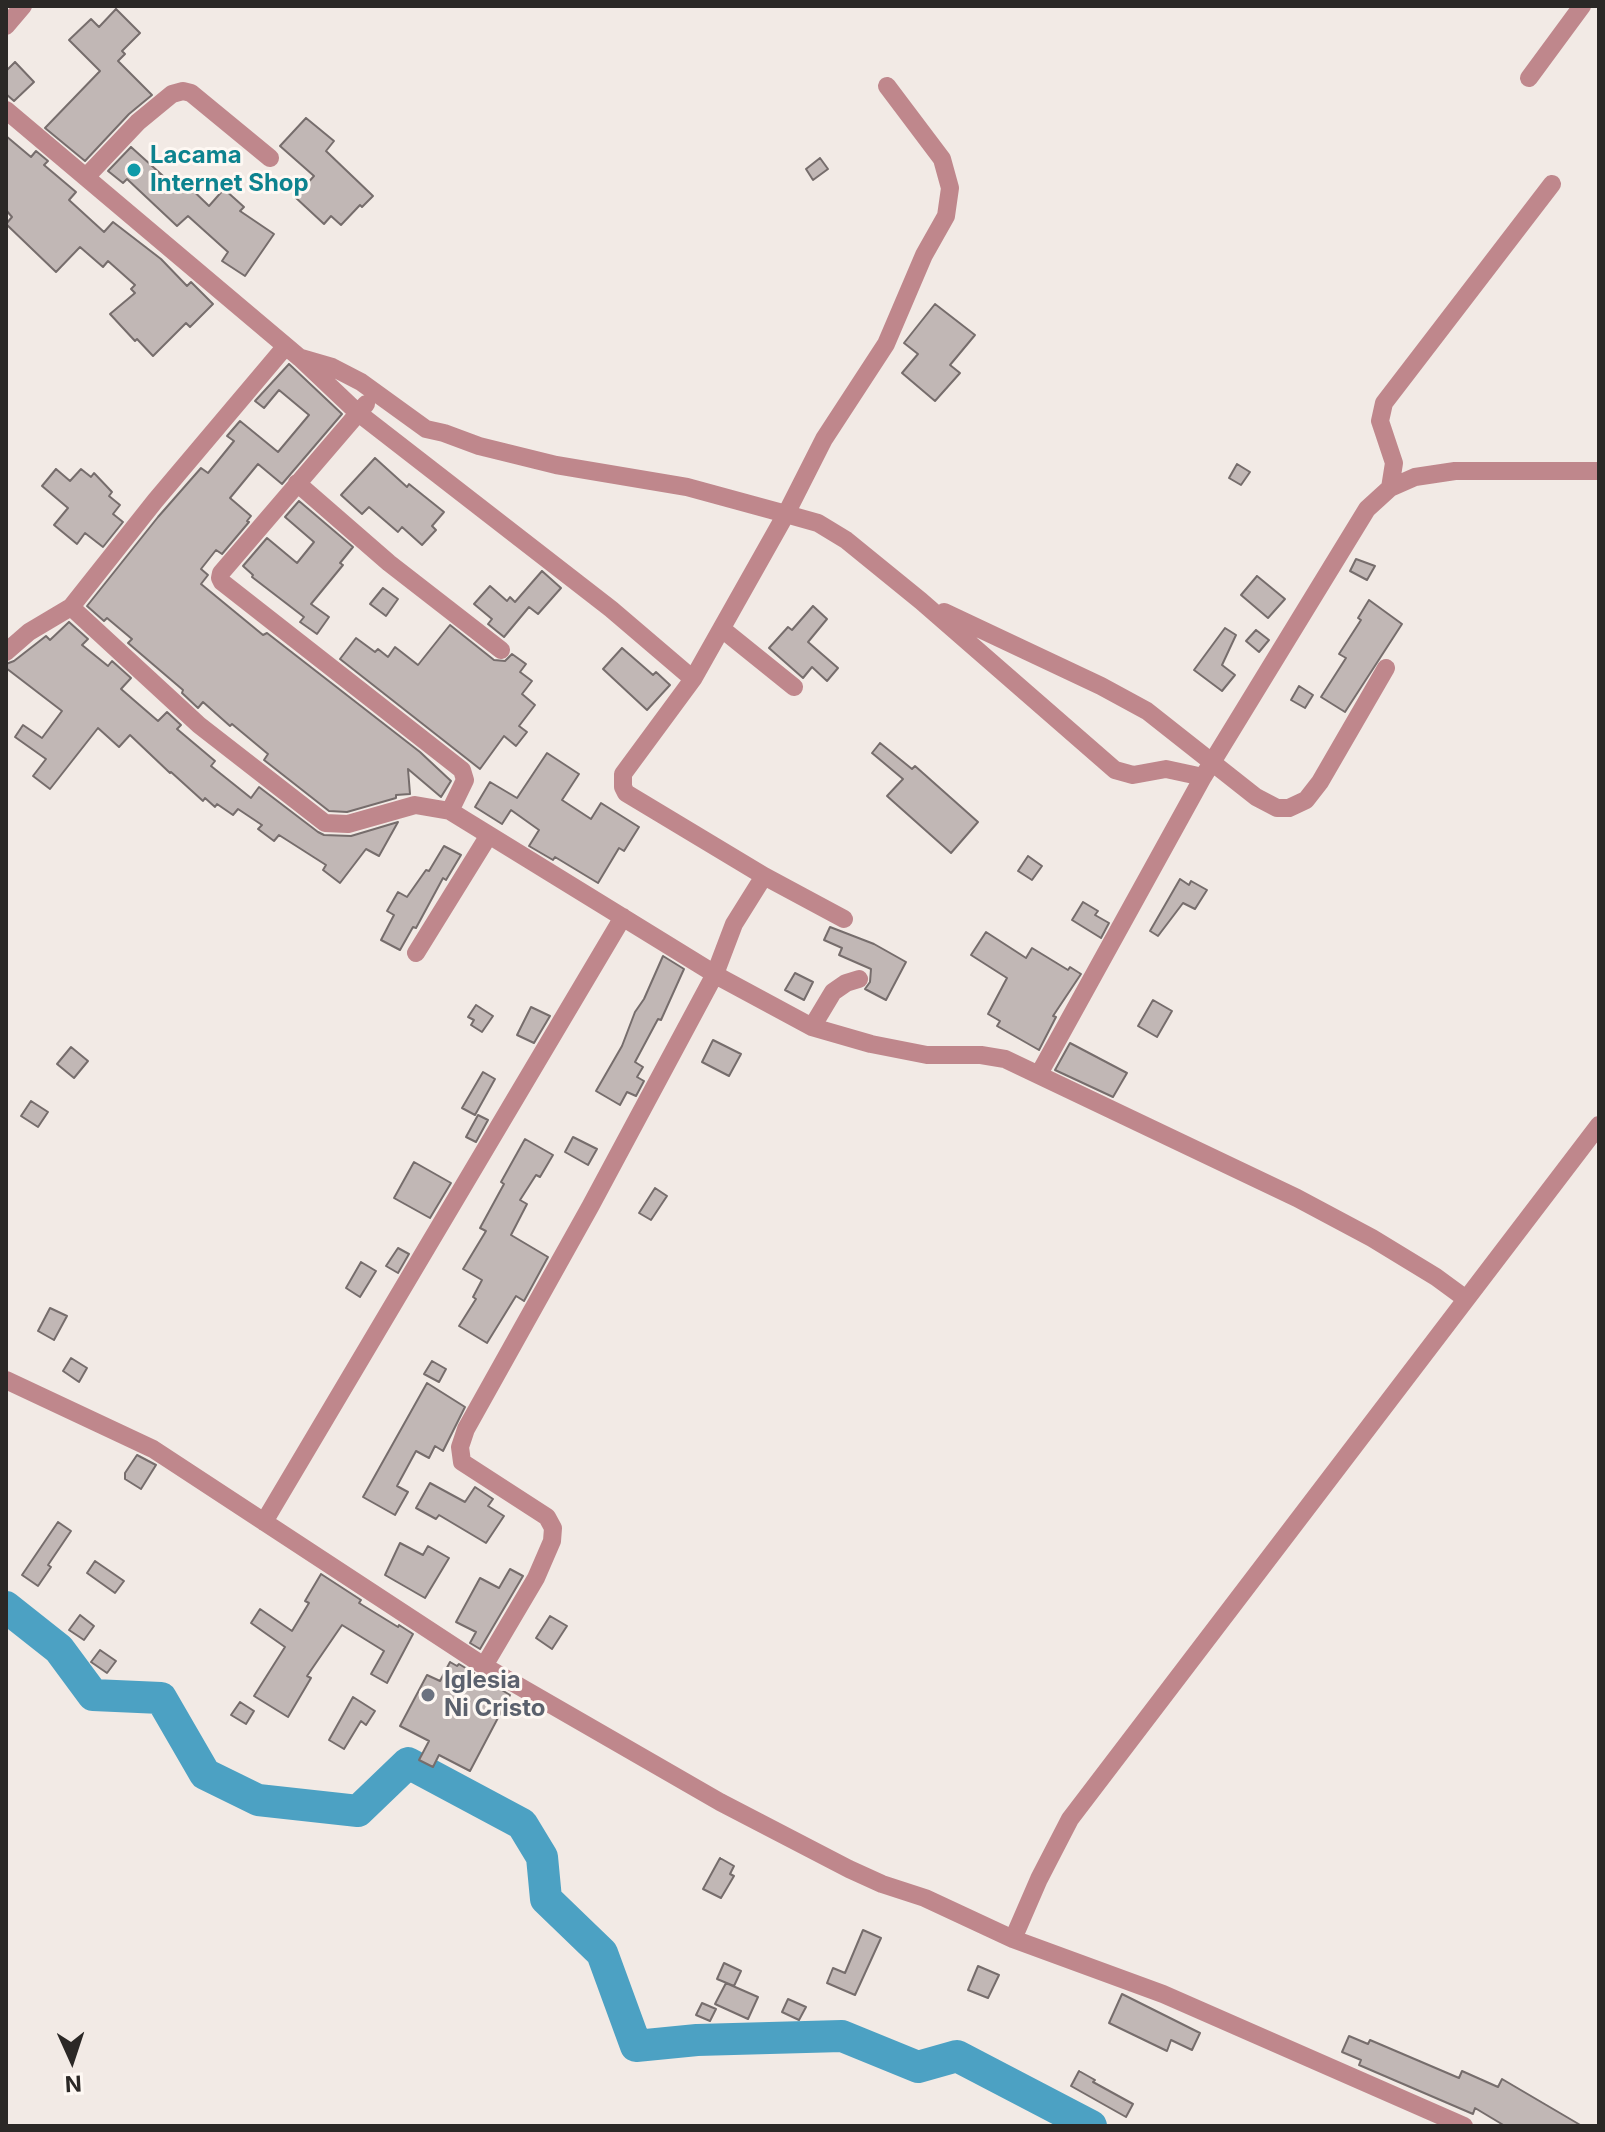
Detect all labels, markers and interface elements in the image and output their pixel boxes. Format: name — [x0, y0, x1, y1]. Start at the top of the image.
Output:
place label: Lacama Internet Shop — [150, 142, 309, 198]
marker: Lacama Internet Shop — [125, 161, 143, 179]
place label: Iglesia Ni Cristo — [444, 1667, 545, 1723]
marker: Iglesia Ni Cristo — [419, 1686, 437, 1704]
north arrow — [32, 2020, 112, 2100]
text: N — [64, 2071, 82, 2097]

